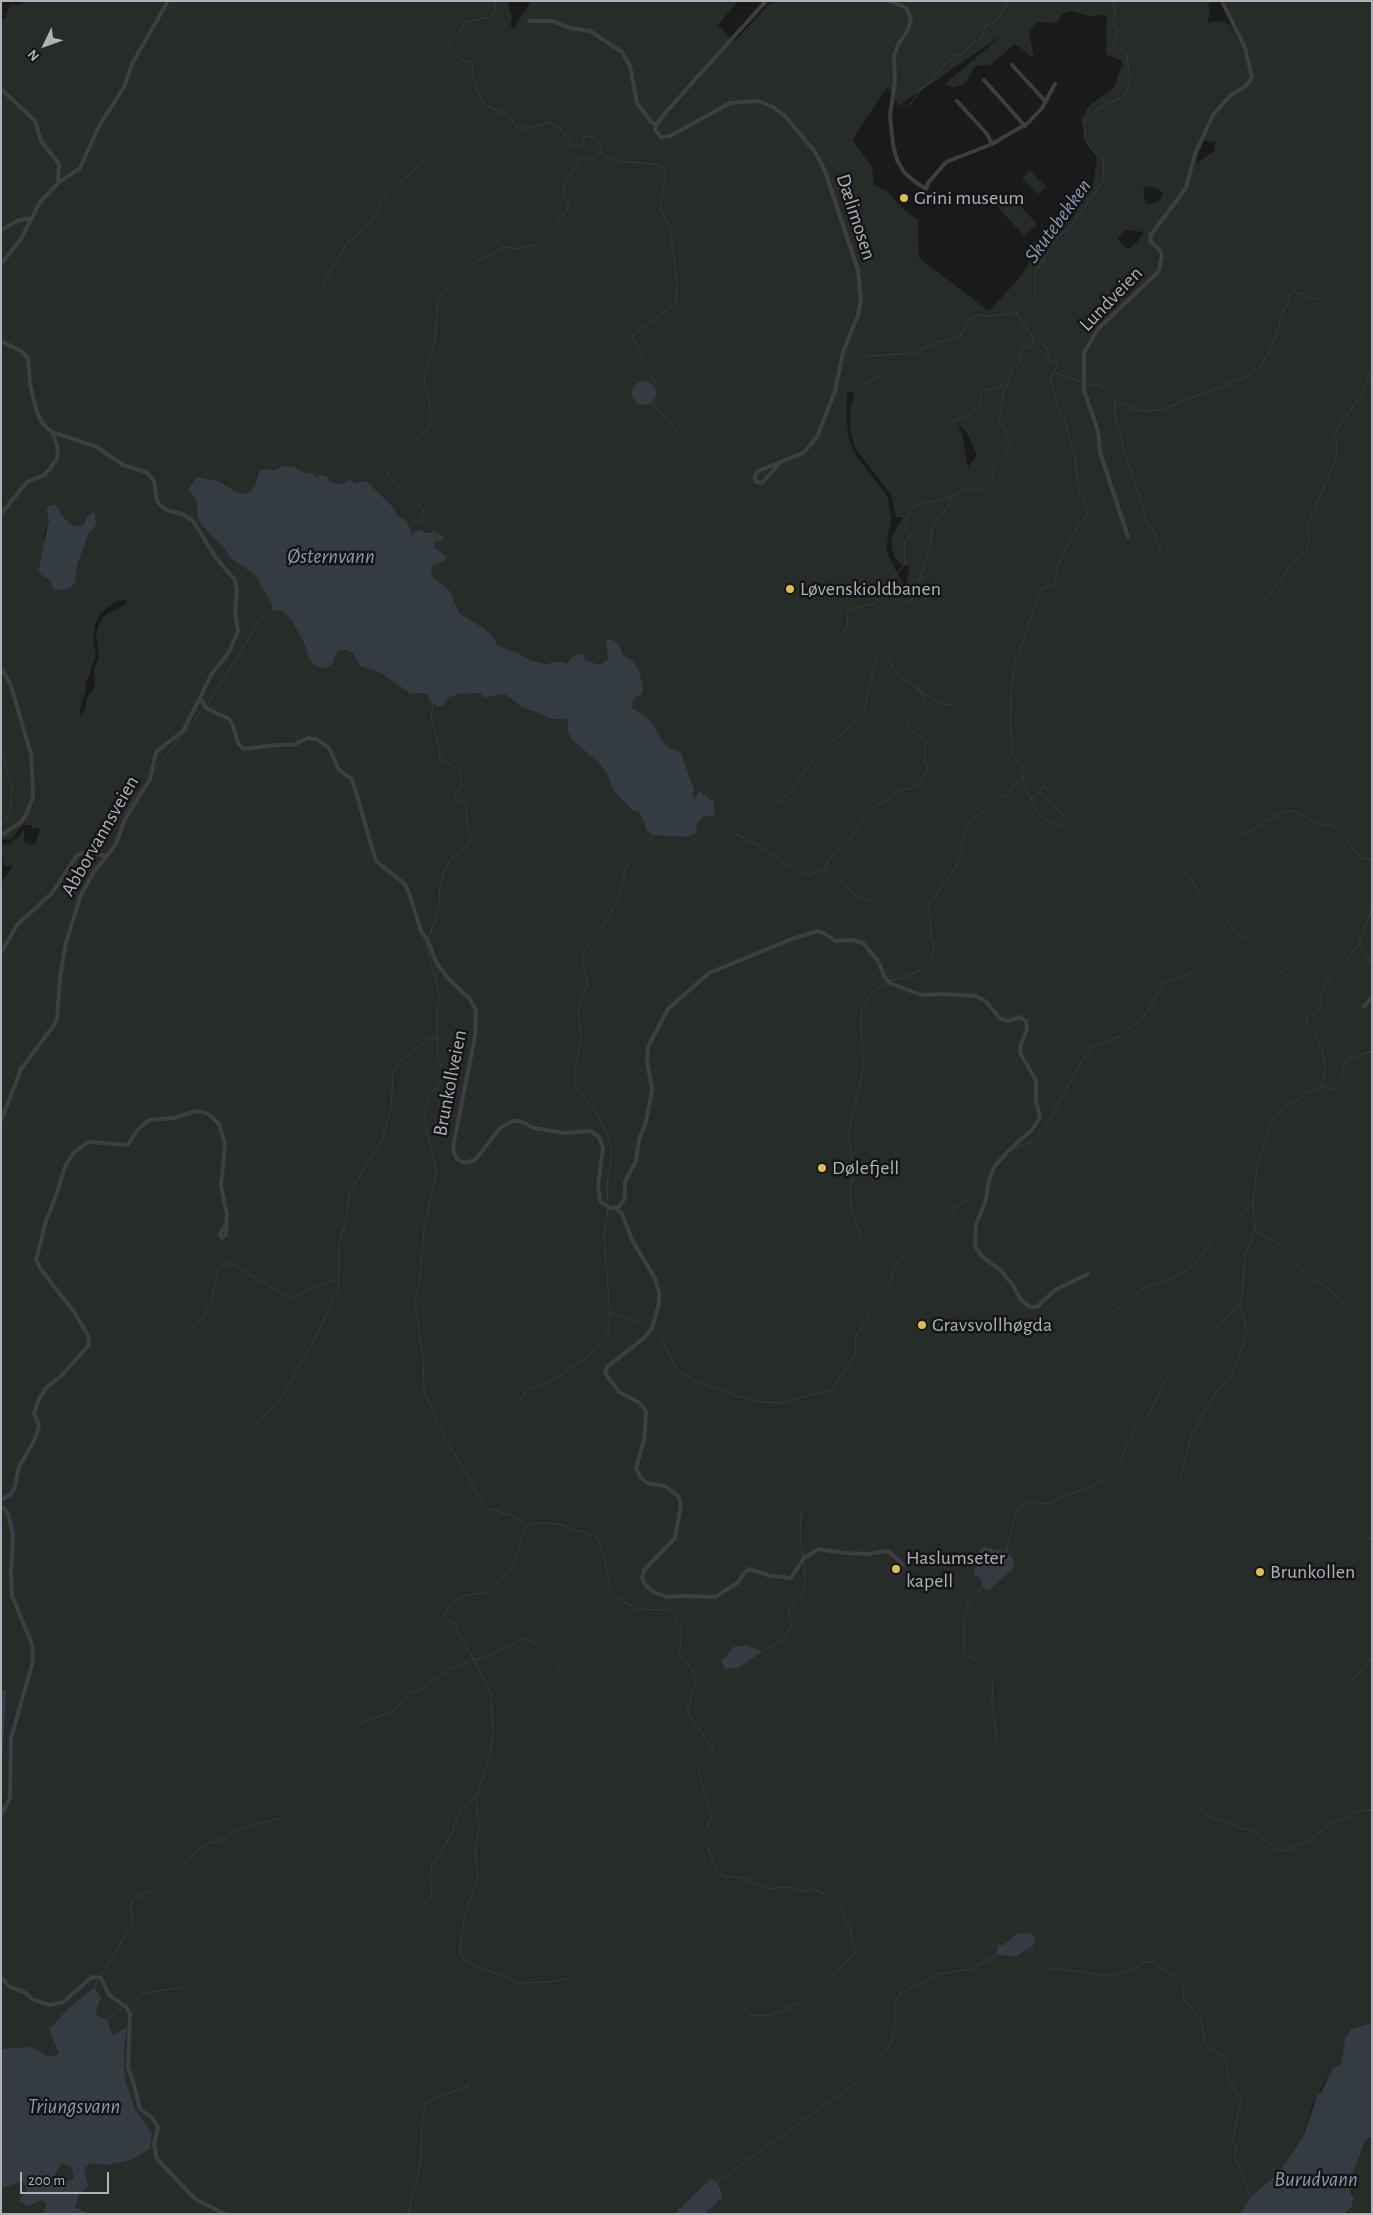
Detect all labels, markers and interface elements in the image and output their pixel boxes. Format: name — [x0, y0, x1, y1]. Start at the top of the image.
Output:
north arrow — [20, 20, 70, 70]
text: N — [25, 47, 42, 63]
street label: Dælimosen — [831, 171, 881, 263]
water label: Skutebekken — [1019, 174, 1097, 268]
place label: Grini museum — [914, 186, 1024, 210]
marker: Grini museum — [898, 192, 910, 204]
street label: Lundveien — [1074, 262, 1148, 336]
water label: Østernvann — [287, 544, 375, 570]
place label: Løvenskioldbanen — [800, 577, 941, 601]
marker: Løvenskioldbanen — [784, 583, 796, 595]
street label: Abborvannsveien — [56, 771, 144, 901]
street label: Brunkollveien — [428, 1028, 472, 1138]
place label: Dølefjell — [832, 1156, 899, 1180]
marker: Dølefjell — [816, 1162, 828, 1174]
place label: Gravsvollhøgda — [932, 1313, 1052, 1337]
marker: Gravsvollhøgda — [916, 1319, 928, 1331]
place label: Haslumseter kapell — [906, 1546, 1005, 1593]
place label: Brunkollen — [1270, 1560, 1355, 1584]
marker: Haslumseter kapell — [890, 1563, 902, 1575]
marker: Brunkollen — [1254, 1566, 1266, 1578]
water label: Triungsvann — [28, 2094, 120, 2120]
scale bar — [22, 2162, 111, 2194]
water label: Burudvann — [1274, 2167, 1358, 2193]
text: 200 m — [28, 2173, 65, 2188]

